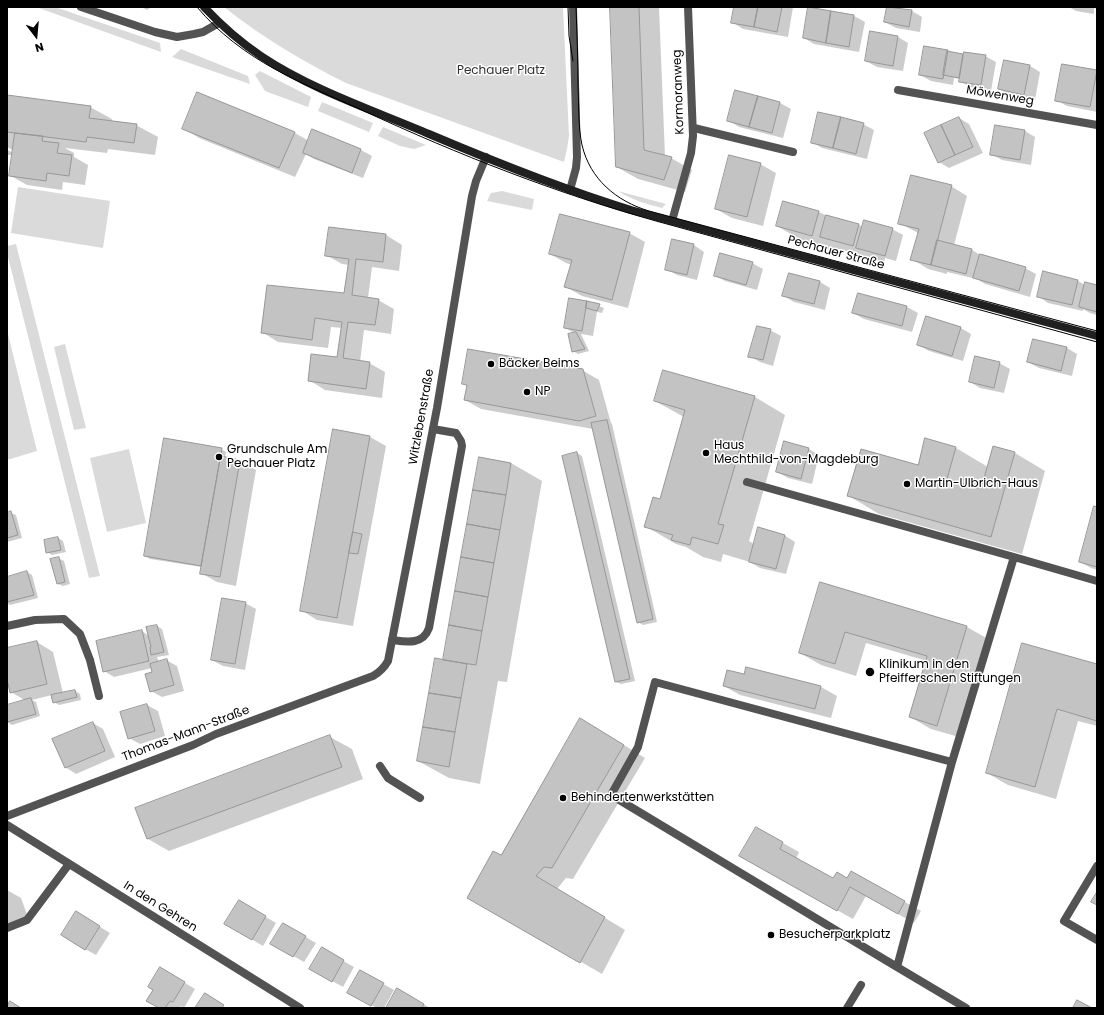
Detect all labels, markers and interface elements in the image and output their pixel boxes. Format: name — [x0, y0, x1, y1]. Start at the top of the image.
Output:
north arrow — [16, 16, 56, 56]
text: N — [33, 39, 45, 56]
street label: Kormoranweg — [670, 49, 688, 135]
park label: Pechauer Platz — [457, 64, 545, 78]
street label: Möwenweg — [965, 83, 1035, 109]
street label: Pechauer Straße — [786, 233, 886, 273]
place label: Bäcker Beims — [499, 357, 579, 371]
marker: Bäcker Beims — [486, 359, 496, 369]
street label: Witzlebenstraße — [406, 368, 438, 466]
place label: NP — [535, 385, 550, 399]
marker: NP — [522, 387, 532, 397]
place label: Haus Mechthild-von-Magdeburg — [714, 439, 879, 467]
place label: Grundschule Am Pechauer Platz — [227, 443, 327, 471]
marker: Haus Mechthild-von-Magdeburg — [701, 448, 711, 458]
marker: Grundschule Am Pechauer Platz — [214, 452, 224, 462]
place label: Martin-Ulbrich-Haus — [915, 477, 1038, 491]
marker: Martin-Ulbrich-Haus — [902, 479, 912, 489]
place label: Klinikum in den Pfeifferschen Stiftungen — [879, 658, 1021, 686]
marker: Klinikum in den Pfeifferschen Stiftungen — [864, 666, 876, 678]
street label: Thomas-Mann-Straße — [120, 703, 252, 765]
place label: Behindertenwerkstätten — [571, 791, 714, 805]
marker: Behindertenwerkstätten — [558, 793, 568, 803]
street label: In den Gehren — [120, 879, 200, 935]
place label: Besucherparkplatz — [779, 928, 891, 942]
marker: Besucherparkplatz — [766, 930, 776, 940]

